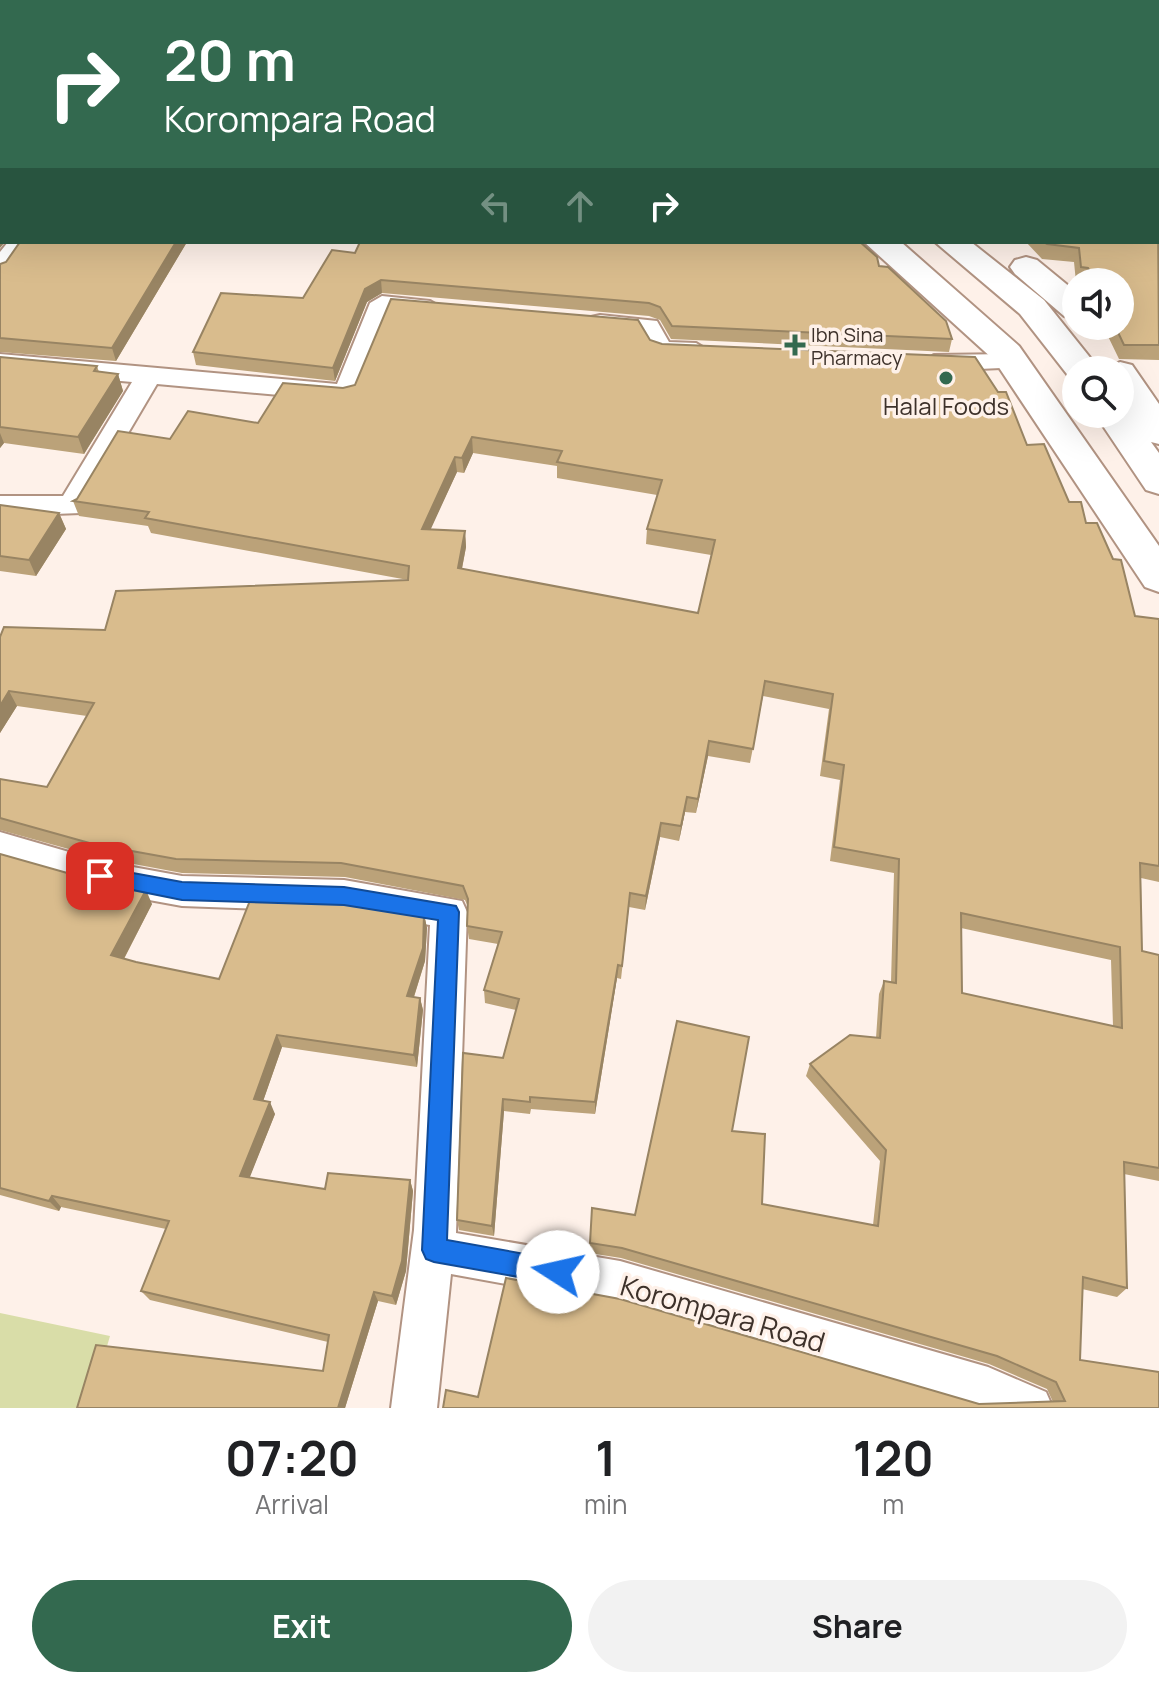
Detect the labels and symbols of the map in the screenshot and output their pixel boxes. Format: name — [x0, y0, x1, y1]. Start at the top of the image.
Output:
place label: Ibn Sina Pharmacy — [811, 321, 903, 371]
marker: Ibn Sina Pharmacy — [786, 336, 804, 354]
marker: Halal Foods — [937, 369, 955, 387]
place label: Halal Foods — [883, 389, 1009, 422]
pin — [66, 842, 134, 910]
position arrow — [516, 1230, 600, 1314]
street label: Korompara Road — [616, 1266, 830, 1360]

